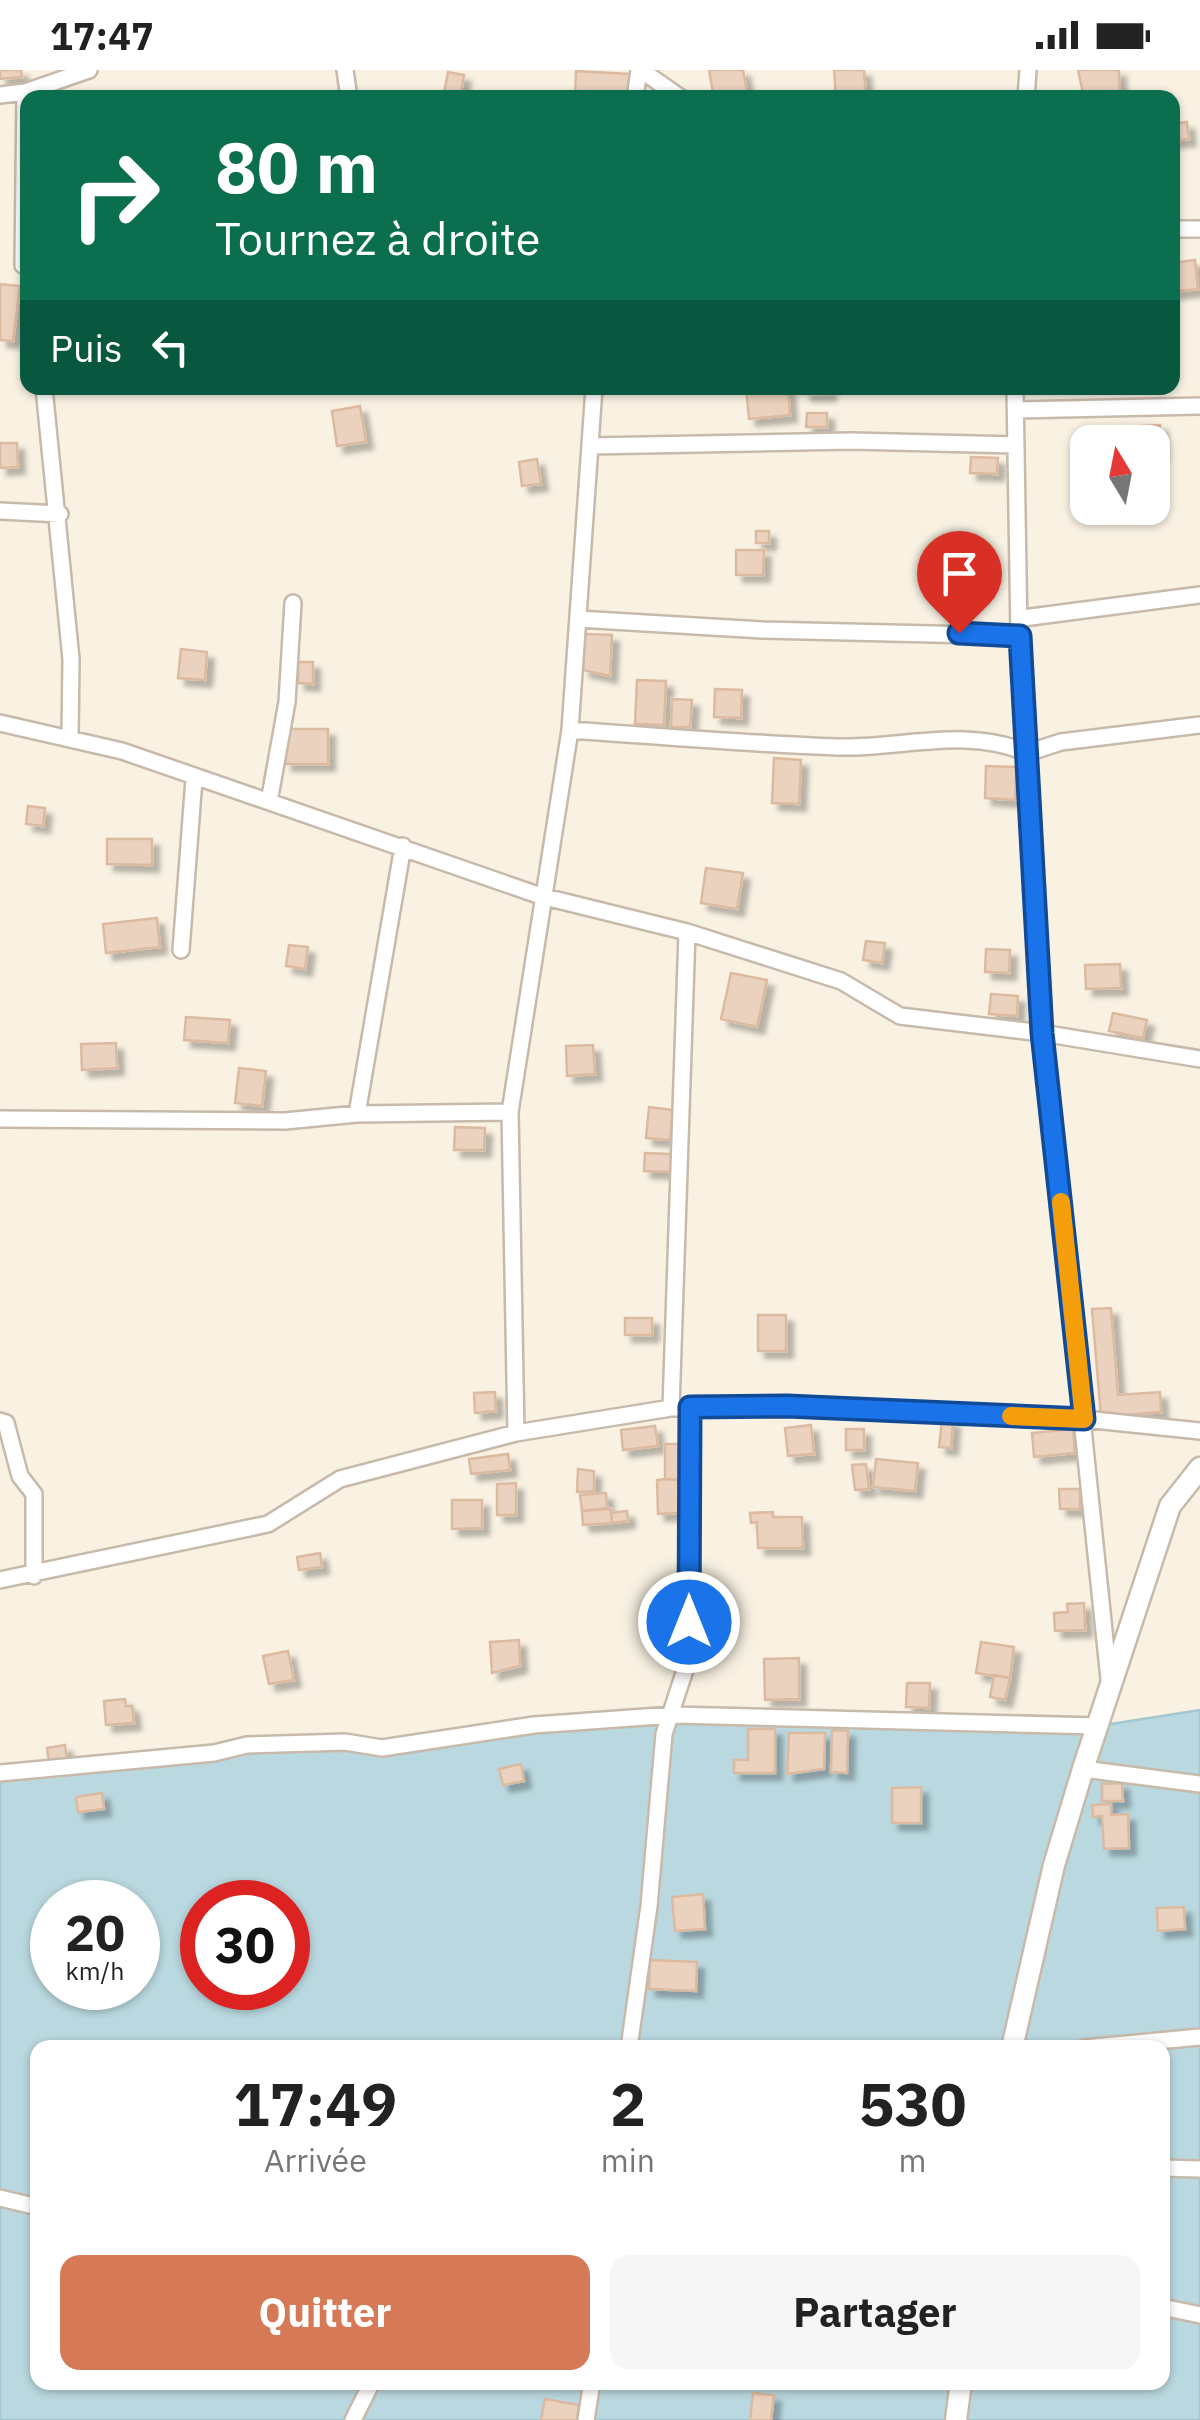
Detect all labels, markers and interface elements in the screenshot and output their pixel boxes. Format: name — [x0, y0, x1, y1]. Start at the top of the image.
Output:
text: 17:47 — [50, 11, 154, 60]
text: 80 m — [215, 121, 378, 212]
icon: right — [50, 130, 180, 260]
text: Tournez à droite — [215, 209, 540, 267]
icon: left — [143, 320, 198, 375]
text: Puis — [50, 323, 123, 372]
north arrow — [1070, 425, 1170, 525]
map controls — [1070, 425, 1170, 525]
pin — [917, 531, 1002, 634]
icon: arrive — [932, 546, 987, 601]
position arrow — [637, 1570, 741, 1674]
speed limit sign: 30 — [180, 1880, 310, 2010]
text: 20 — [65, 1900, 125, 1965]
text: km/h — [66, 1954, 124, 1987]
text: 17:49 — [234, 2064, 397, 2143]
text: 2 — [610, 2064, 646, 2143]
text: 530 — [858, 2064, 966, 2143]
text: Arrivée — [264, 2139, 367, 2181]
text: min — [601, 2139, 655, 2181]
text: m — [899, 2139, 926, 2181]
button: Quitter — [60, 2255, 590, 2370]
button: Partager — [610, 2255, 1140, 2370]

